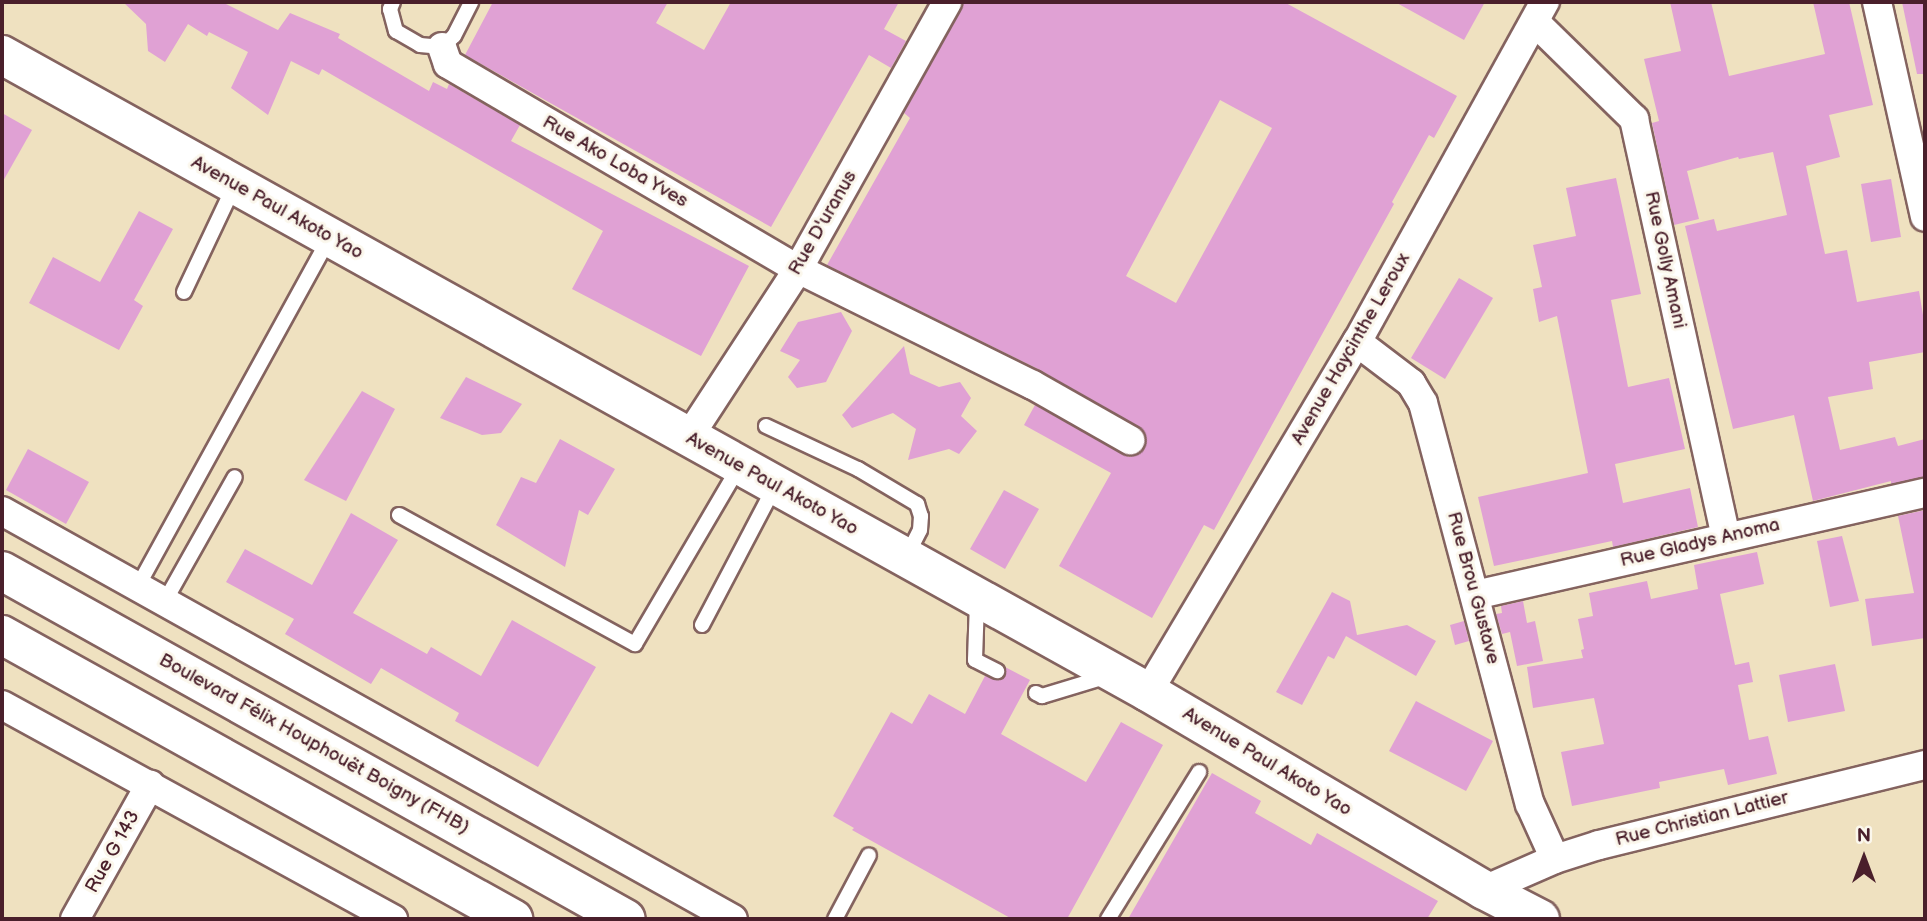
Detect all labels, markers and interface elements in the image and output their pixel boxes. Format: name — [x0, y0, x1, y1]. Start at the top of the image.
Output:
street label: Rue Ako Loba Yves — [538, 111, 692, 213]
street label: Avenue Paul Akoto Yao — [187, 151, 367, 265]
street label: Rue D'uranus — [784, 167, 862, 279]
street label: Rue Golly Amani — [1639, 189, 1691, 331]
street label: Avenue Haycinthe Leroux — [1287, 249, 1415, 449]
street label: Avenue Paul Akoto Yao — [682, 427, 862, 541]
street label: Rue Brou Gustave — [1442, 509, 1504, 667]
street label: Rue Gladys Anoma — [1618, 514, 1782, 572]
street label: Boulevard Félix Houphouët Boigny (FHB) — [154, 649, 474, 839]
street label: Avenue Paul Akoto Yao — [1178, 702, 1356, 822]
street label: Rue Christian Lattier — [1613, 786, 1791, 852]
street label: Rue G 143 — [81, 807, 145, 897]
north arrow — [1829, 823, 1899, 893]
text: N — [1857, 825, 1871, 848]

